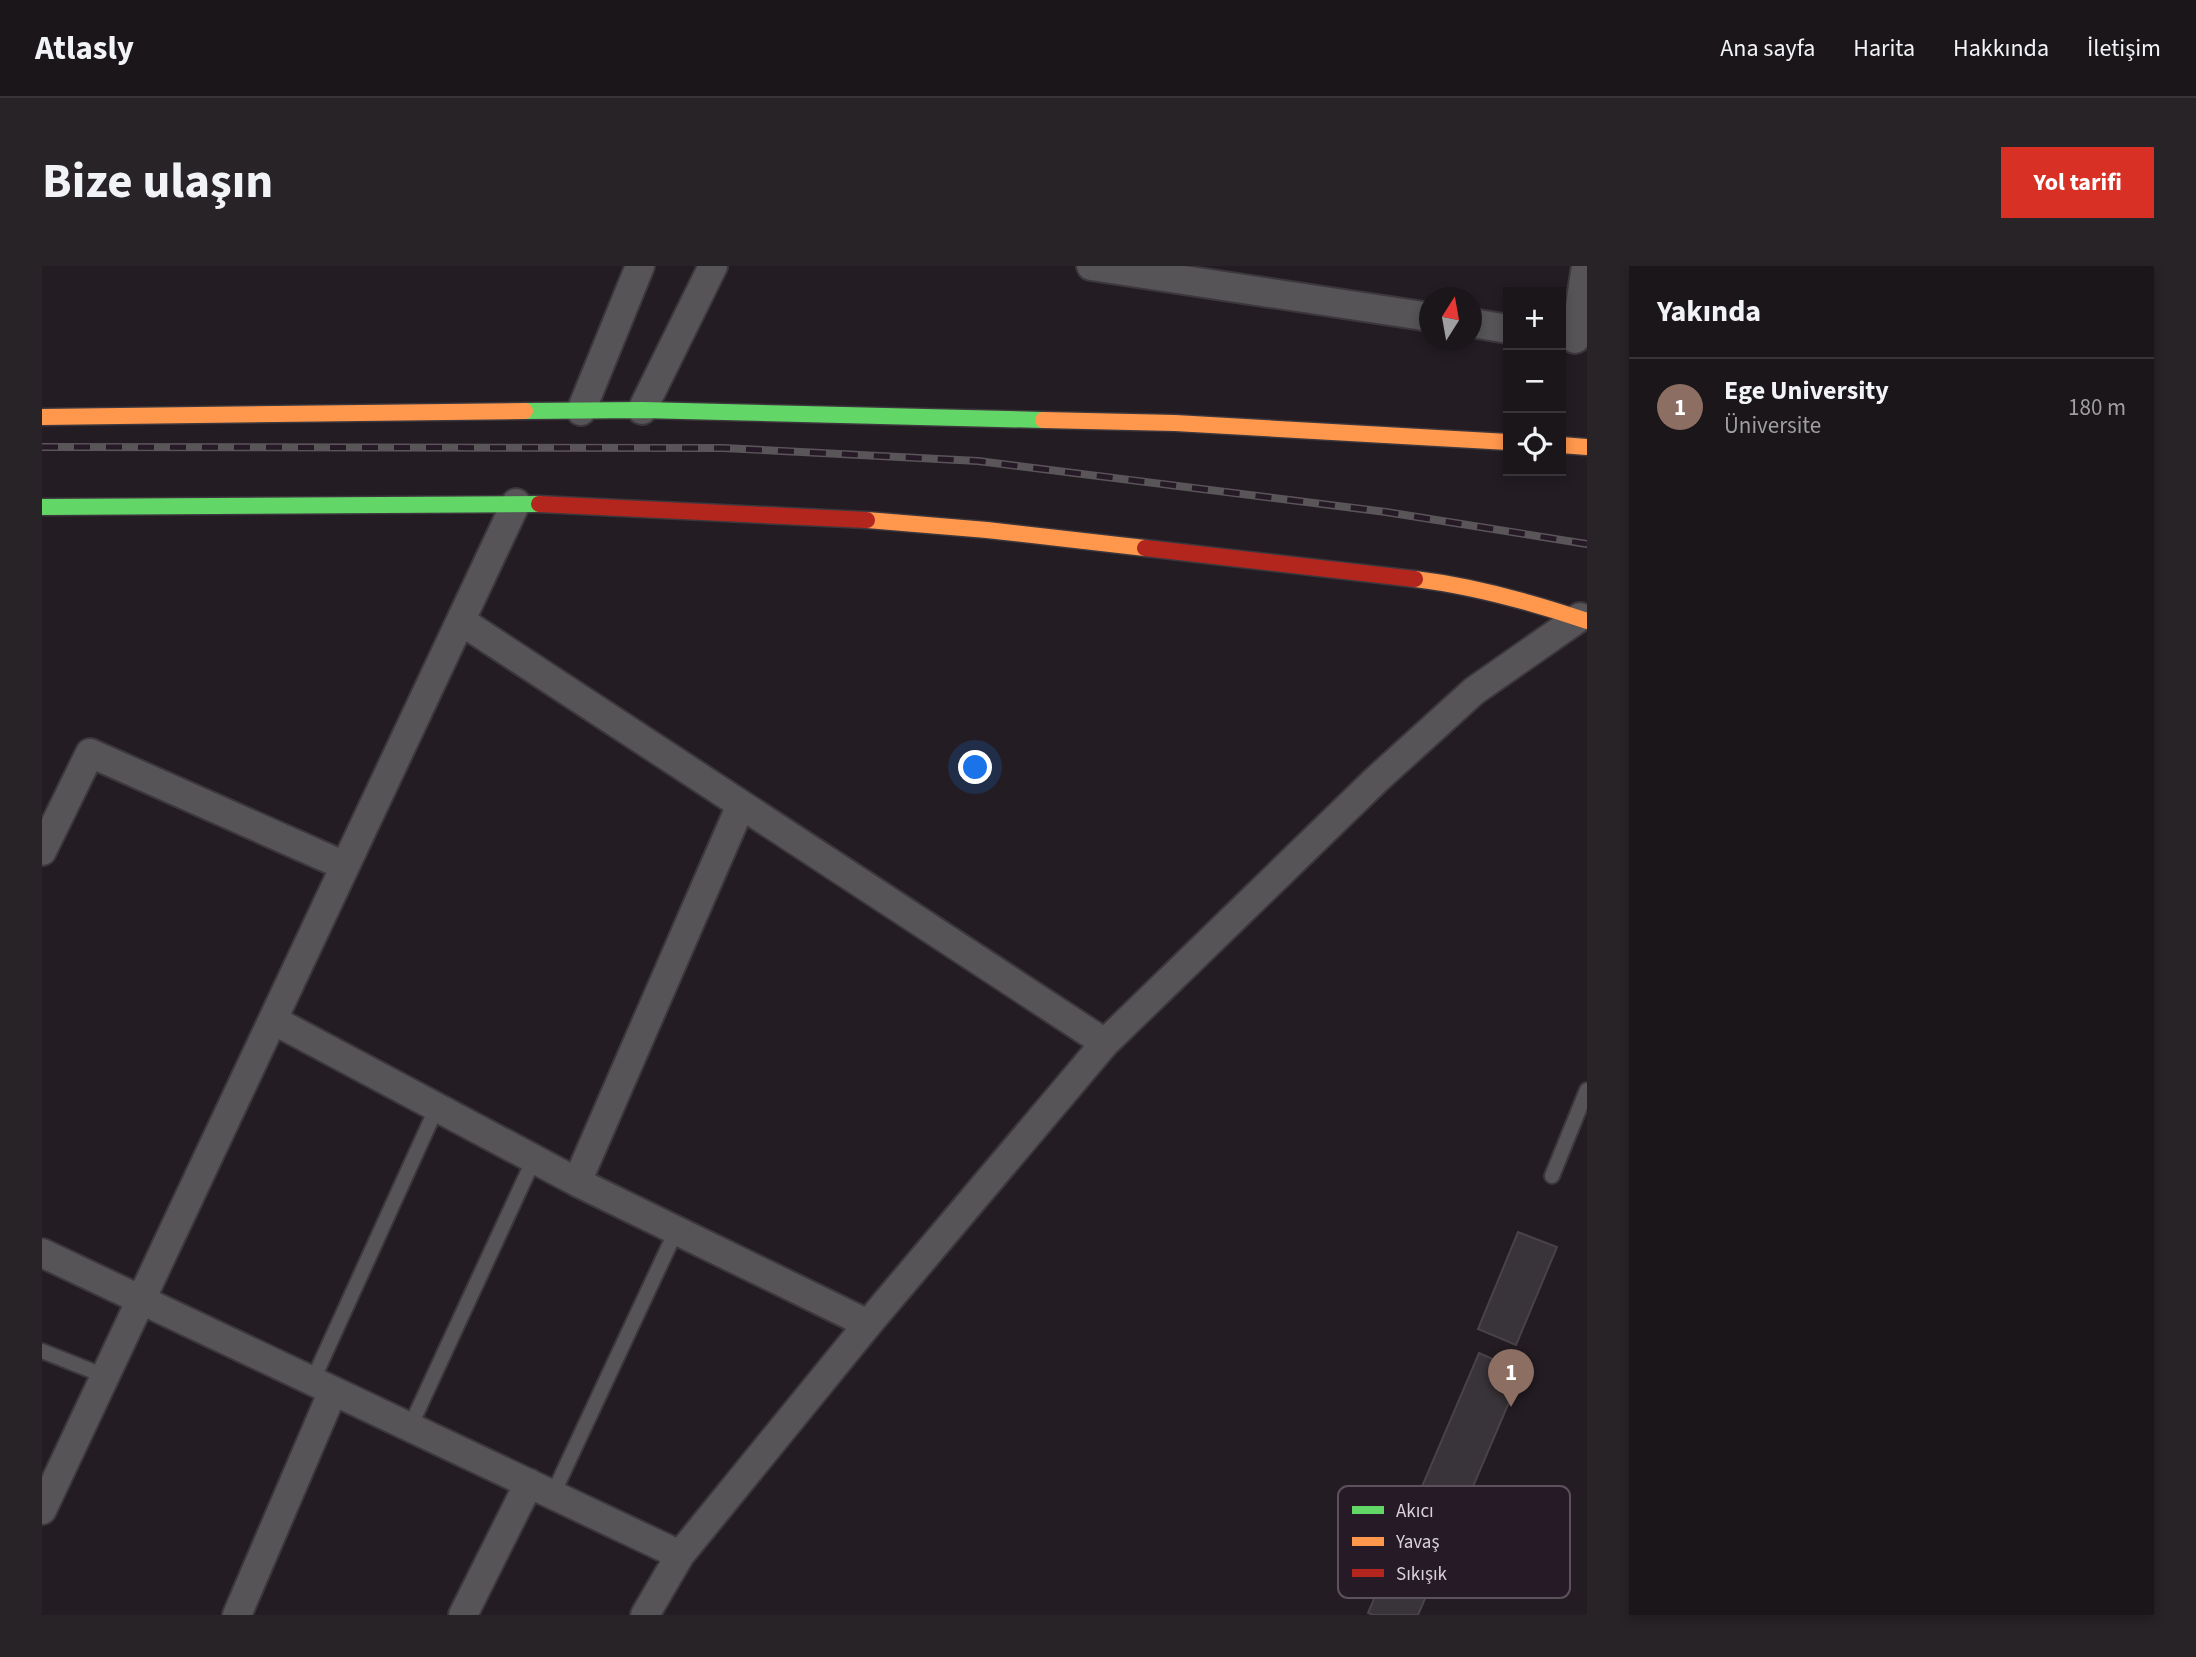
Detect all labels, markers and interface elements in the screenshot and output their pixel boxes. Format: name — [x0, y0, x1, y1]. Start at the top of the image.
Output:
text: Atlasly — [35, 25, 134, 72]
text: Ana sayfa — [1720, 31, 1815, 66]
text: Harita — [1853, 31, 1915, 66]
text: Hakkında — [1953, 31, 2049, 66]
text: İletişim — [2087, 31, 2161, 66]
text: Bize ulaşın — [42, 147, 273, 217]
button: Yol tarifi — [2001, 147, 2154, 218]
north arrow — [1419, 287, 1482, 350]
map controls — [1503, 287, 1566, 476]
button: + — [1503, 287, 1566, 350]
text: Yakında — [1657, 290, 1761, 333]
button: − — [1503, 350, 1566, 413]
text: Ege University — [1724, 372, 1889, 409]
text: 1 — [1674, 391, 1686, 424]
text: 180 m — [2068, 391, 2126, 424]
text: Üniversite — [1724, 409, 1821, 442]
button: locate — [1503, 413, 1566, 476]
your location — [958, 750, 992, 784]
pin: 1 — [1488, 1349, 1534, 1407]
legend — [1338, 1486, 1570, 1598]
text: Akıcı — [1396, 1498, 1434, 1525]
text: Yavaş — [1395, 1529, 1439, 1556]
text: Sıkışık — [1396, 1561, 1448, 1588]

